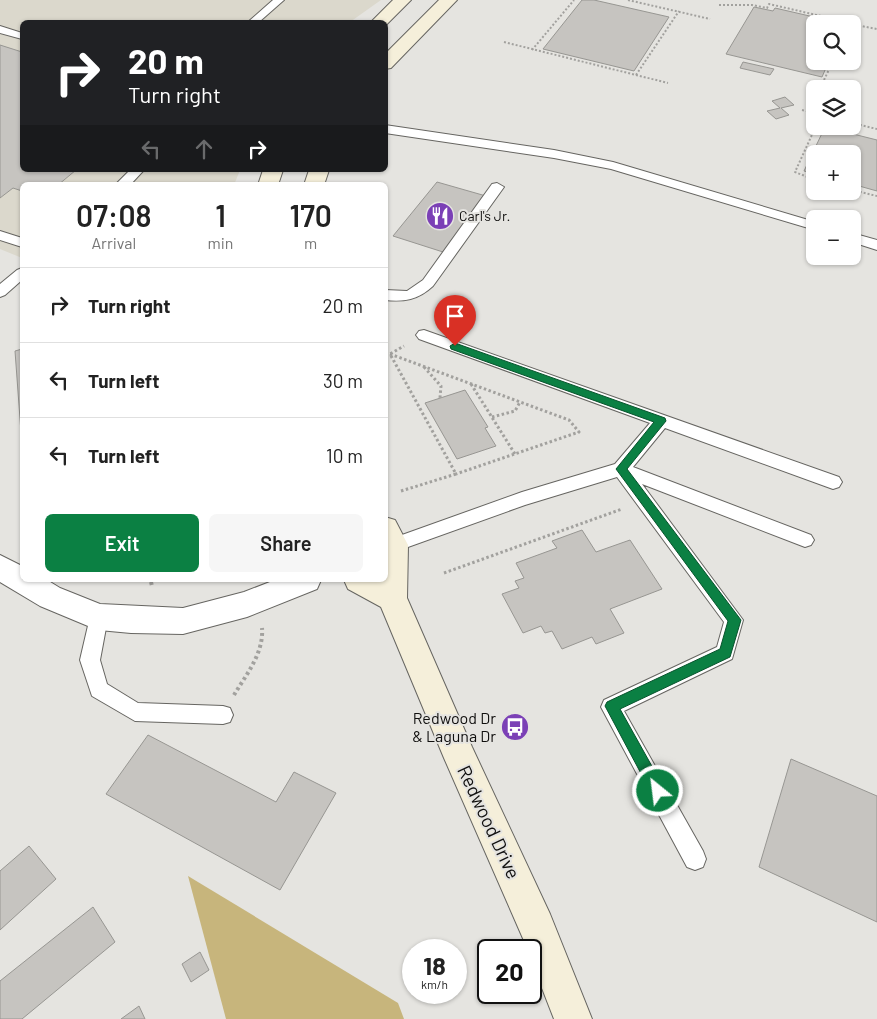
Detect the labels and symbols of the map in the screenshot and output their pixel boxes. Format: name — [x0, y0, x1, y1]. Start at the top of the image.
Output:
restaurant icon: Carl's Jr. — [425, 201, 455, 231]
place label: Carl's Jr. — [459, 207, 510, 224]
pin — [434, 295, 476, 346]
place label: Redwood Dr & Laguna Dr — [412, 708, 496, 745]
bus stop icon: Redwood Dr & Laguna Dr — [500, 712, 530, 742]
street label: Redwood Drive — [453, 761, 526, 882]
position arrow — [631, 764, 683, 816]
speed limit sign: 20 — [477, 939, 542, 1004]

